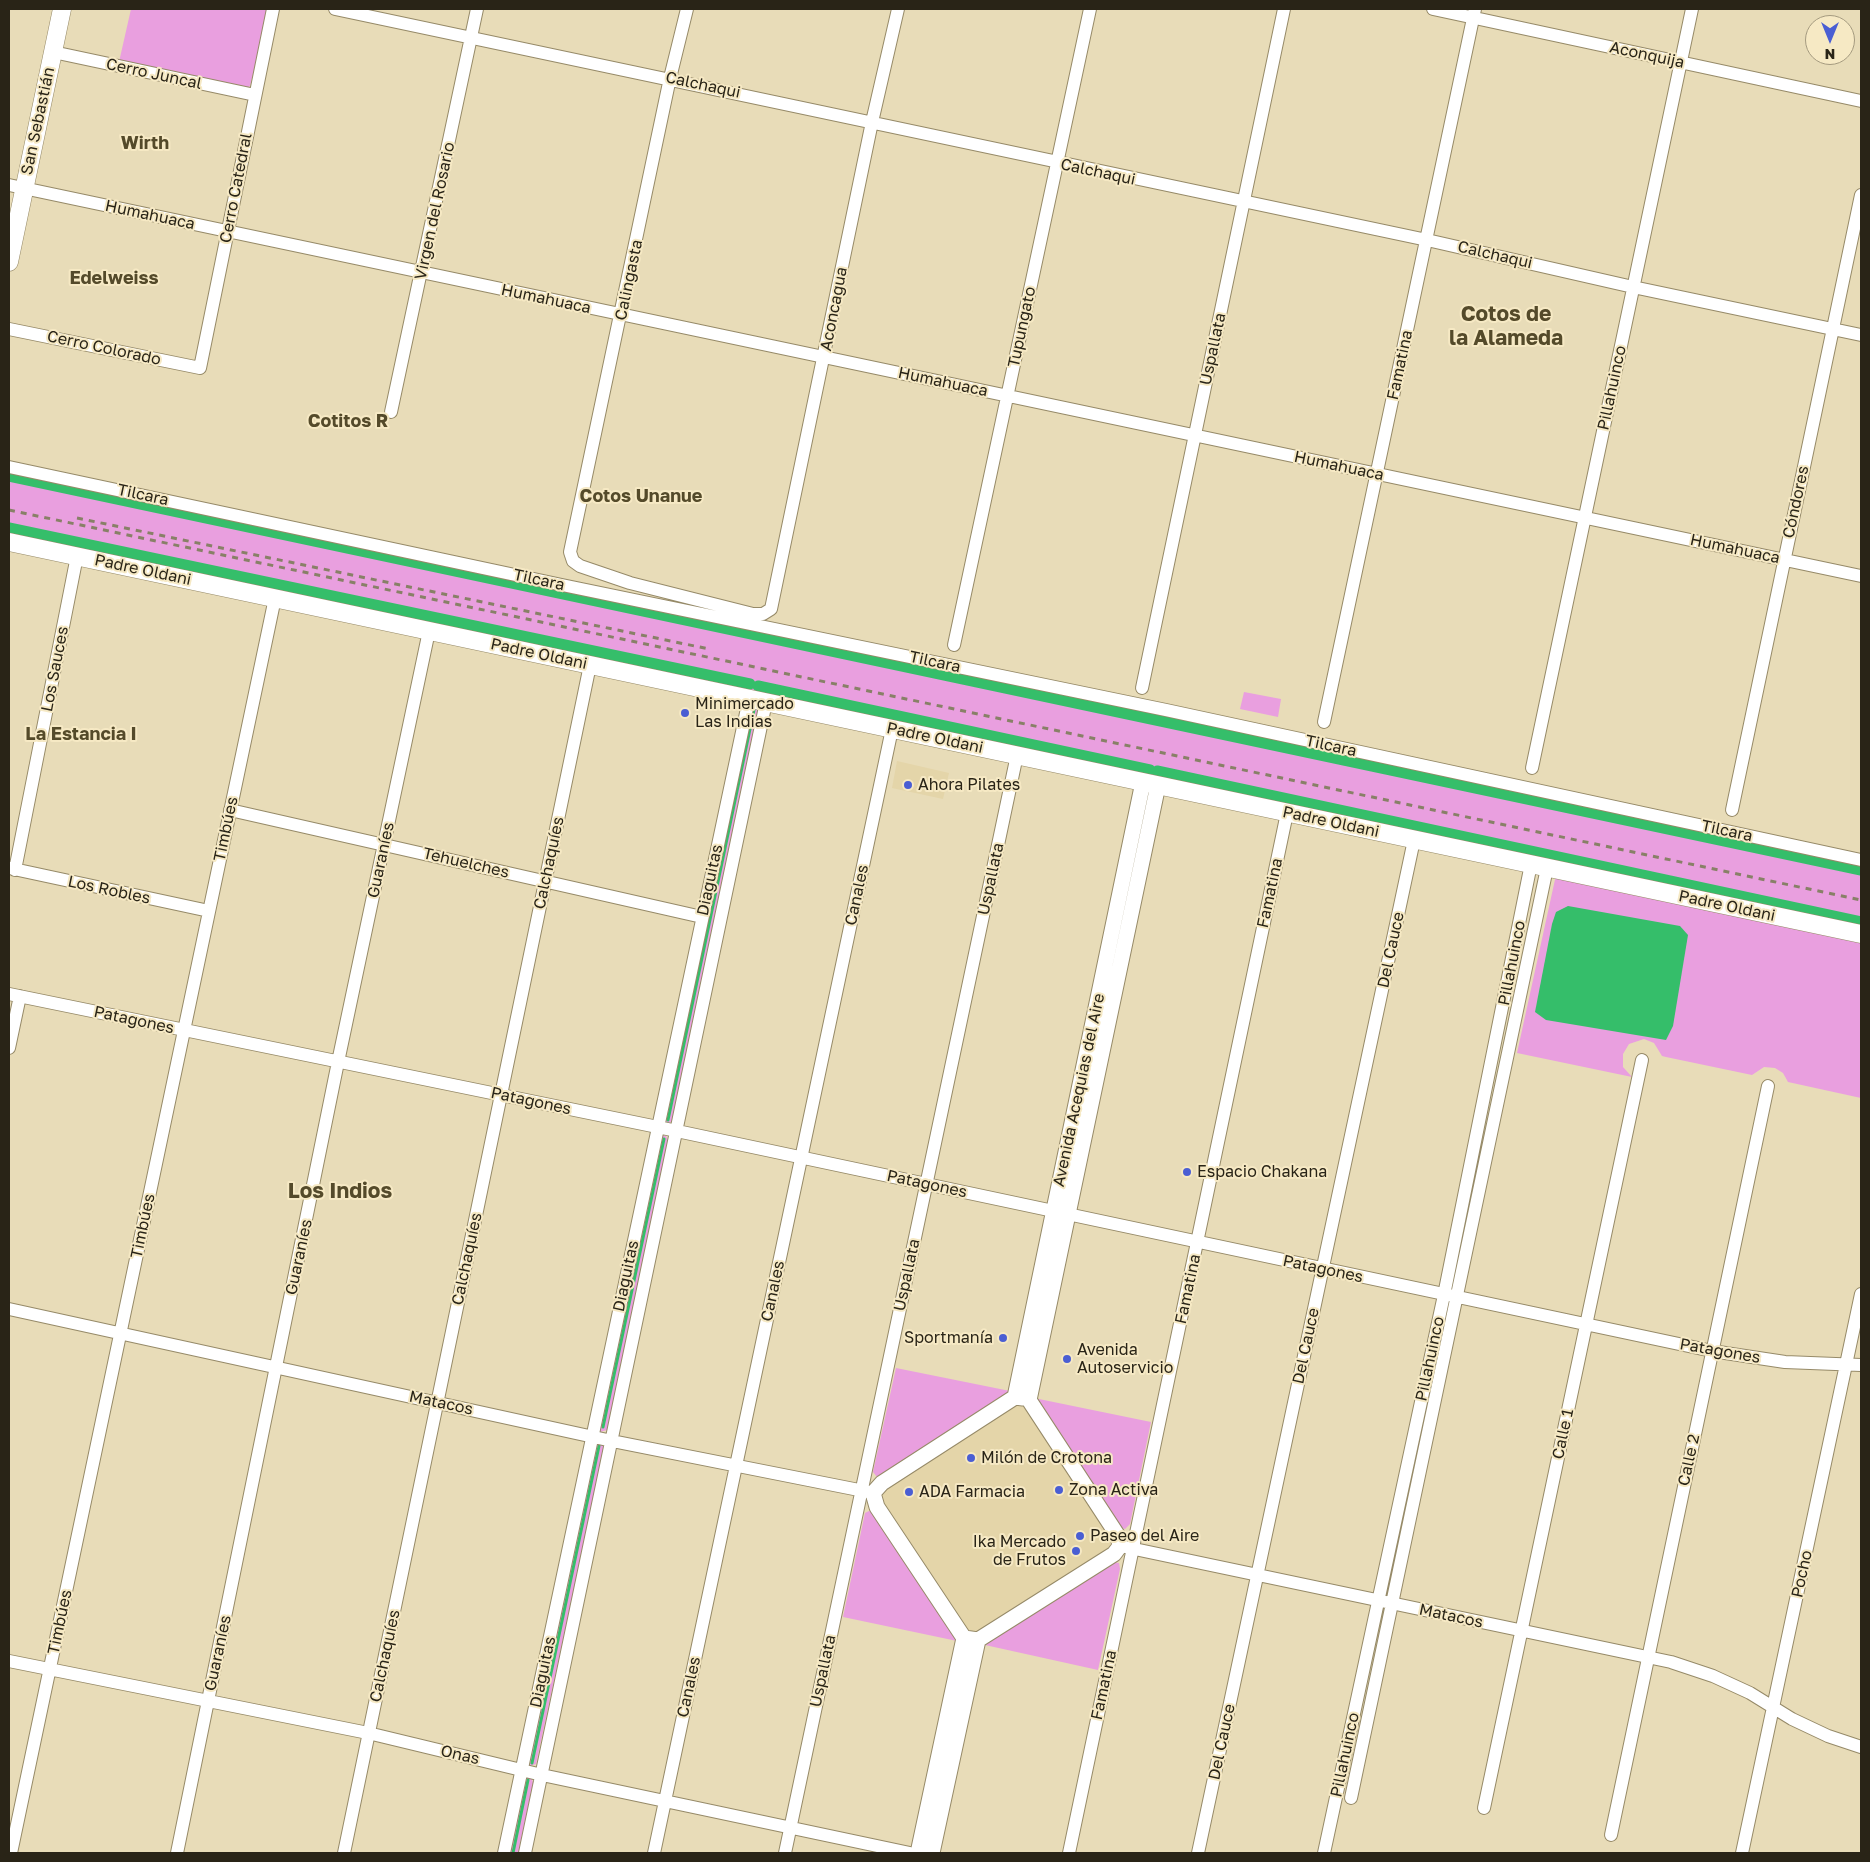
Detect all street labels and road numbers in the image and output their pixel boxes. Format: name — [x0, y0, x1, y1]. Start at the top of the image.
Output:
street label: Aconquija — [1608, 38, 1686, 72]
street label: Cerro Juncal — [104, 54, 204, 94]
street label: San Sebastián — [17, 65, 59, 177]
street label: Calchaqui — [664, 68, 742, 102]
street label: Cerro Catedral — [216, 131, 256, 245]
street label: Virgen del Rosario — [411, 140, 459, 282]
street label: Calchaqui — [1059, 155, 1137, 189]
street label: Humahuaca — [103, 196, 197, 234]
street label: Calchaqui — [1456, 237, 1534, 273]
street label: Calingasta — [611, 238, 647, 322]
street label: Aconcagua — [816, 265, 852, 353]
street label: Humahuaca — [499, 280, 593, 318]
street label: Tupungato — [1004, 285, 1040, 369]
street label: Uspallata — [1196, 311, 1230, 387]
street label: Cerro Colorado — [45, 327, 163, 369]
street label: Famatina — [1383, 328, 1417, 402]
street label: Pillahuinco — [1594, 344, 1630, 432]
street label: Humahuaca — [896, 363, 990, 401]
street label: Humahuaca — [1292, 447, 1386, 485]
street label: Cóndores — [1779, 464, 1813, 540]
street label: Tilcara — [116, 480, 170, 510]
street label: Humahuaca — [1688, 530, 1782, 568]
street label: Padre Oldani — [93, 550, 193, 590]
street label: Tilcara — [512, 565, 566, 595]
street label: Los Sauces — [37, 625, 73, 713]
street label: Padre Oldani — [489, 634, 589, 674]
street label: Tilcara — [908, 647, 962, 677]
street label: Padre Oldani — [885, 718, 985, 758]
street label: Tilcara — [1304, 731, 1358, 761]
street label: Timbúes — [210, 795, 242, 863]
street label: Padre Oldani — [1281, 802, 1381, 842]
street label: Calchaquíes — [530, 815, 568, 911]
street label: Tilcara — [1700, 816, 1754, 846]
street label: Guaraníes — [364, 820, 398, 900]
street label: Uspallata — [974, 841, 1008, 917]
street label: Diaguitas — [693, 843, 727, 917]
street label: Tehuelches — [421, 844, 511, 882]
street label: Famatina — [1253, 856, 1287, 930]
street label: Canales — [841, 863, 873, 927]
street label: Los Robles — [66, 872, 152, 908]
street label: Padre Oldani — [1677, 886, 1777, 926]
street label: Del Cauce — [1374, 910, 1408, 990]
street label: Pillahuinco — [1494, 919, 1530, 1007]
street label: Avenida Acequias del Aire — [1049, 992, 1109, 1188]
street label: Patagones — [92, 1002, 176, 1038]
street label: Patagones — [489, 1083, 573, 1119]
street label: Patagones — [885, 1166, 969, 1202]
street label: Timbúes — [127, 1192, 159, 1260]
street label: Calchaquíes — [448, 1211, 486, 1307]
street label: Guaraníes — [282, 1217, 316, 1297]
street label: Uspallata — [890, 1237, 924, 1313]
street label: Diaguitas — [609, 1239, 643, 1313]
street label: Patagones — [1281, 1251, 1365, 1287]
street label: Famatina — [1171, 1252, 1205, 1326]
street label: Canales — [757, 1259, 789, 1323]
street label: Del Cauce — [1289, 1306, 1323, 1386]
street label: Pillahuinco — [1412, 1315, 1448, 1403]
street label: Patagones — [1678, 1334, 1762, 1368]
street label: Matacos — [407, 1387, 475, 1419]
street label: Calle 1 — [1548, 1407, 1578, 1461]
street label: Calle 2 — [1674, 1432, 1704, 1488]
street label: Pocho — [1788, 1548, 1816, 1600]
street label: Timbúes — [44, 1588, 76, 1656]
street label: Matacos — [1417, 1600, 1485, 1632]
street label: Calchaquíes — [366, 1608, 404, 1704]
street label: Guaraníes — [201, 1613, 235, 1693]
street label: Uspallata — [806, 1633, 840, 1709]
street label: Diaguitas — [526, 1635, 560, 1709]
street label: Famatina — [1087, 1648, 1121, 1722]
street label: Canales — [673, 1655, 705, 1719]
street label: Del Cauce — [1205, 1702, 1239, 1782]
street label: Pillahuinco — [1327, 1711, 1363, 1799]
street label: Onas — [439, 1741, 481, 1769]

